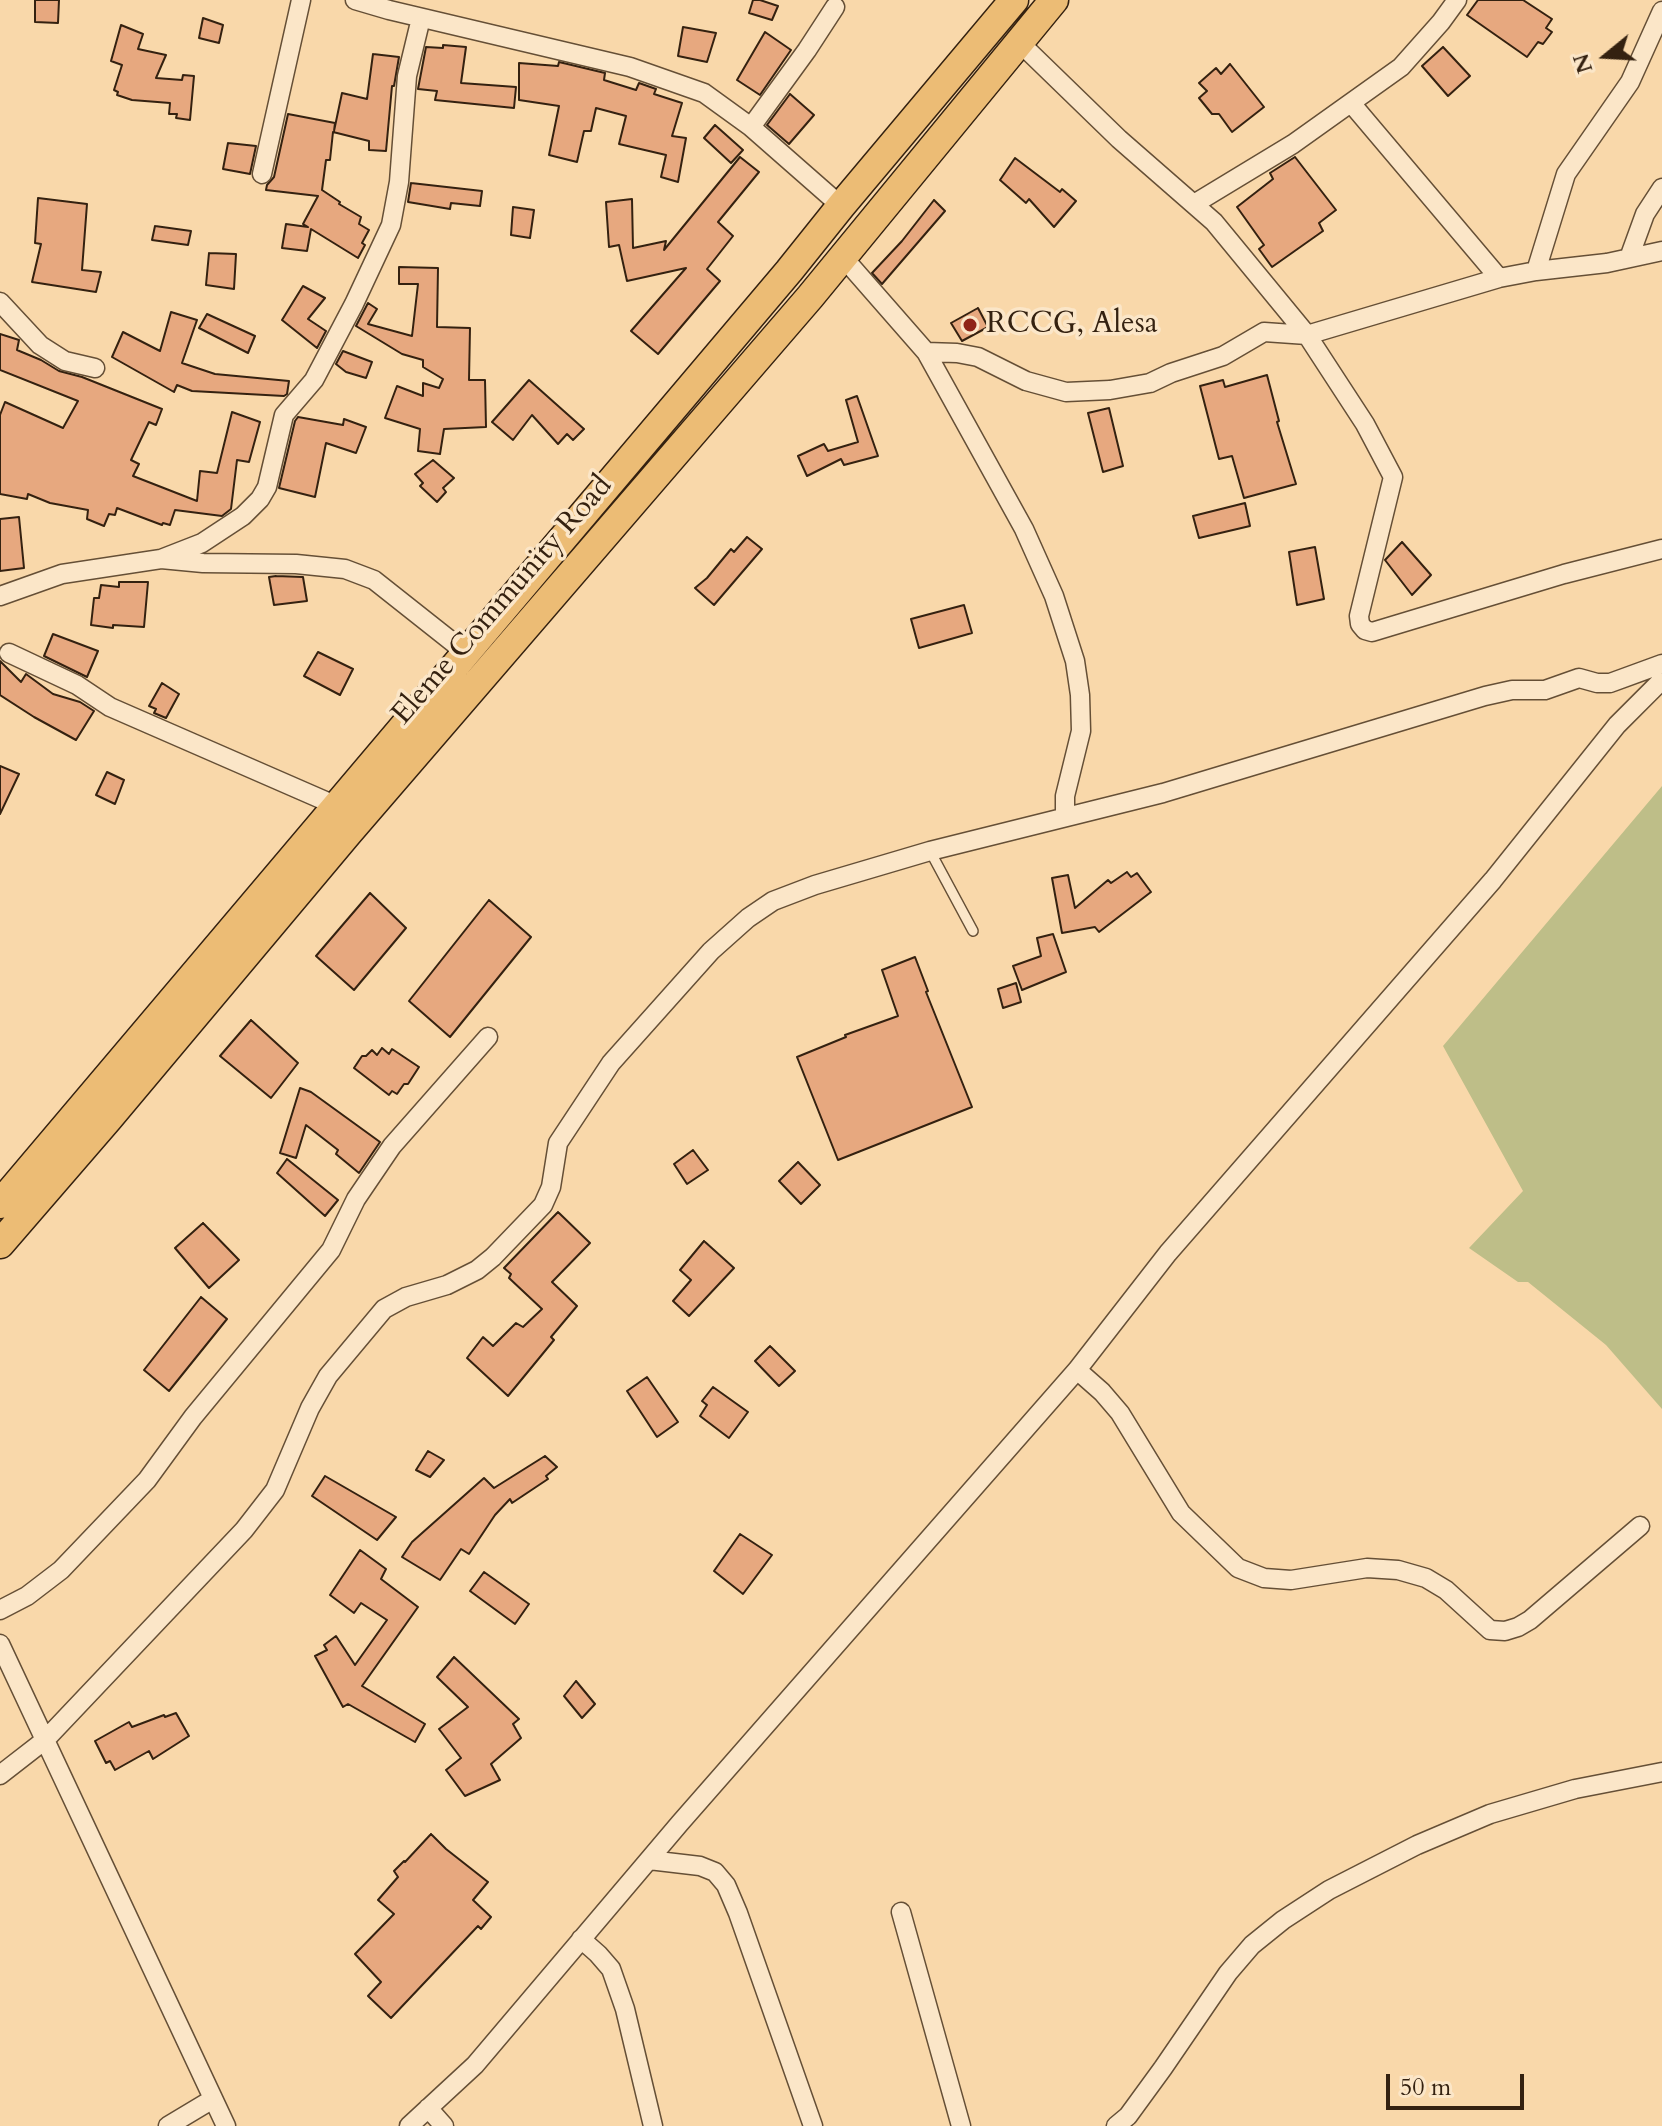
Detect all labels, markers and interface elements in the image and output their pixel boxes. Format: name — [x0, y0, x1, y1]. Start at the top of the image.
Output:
north arrow — [1566, 16, 1646, 96]
text: N — [1566, 50, 1600, 77]
place label: RCCG, Alesa — [986, 307, 1158, 343]
marker: RCCG, Alesa — [961, 316, 979, 334]
street label: Eleme Community Road — [385, 469, 621, 733]
scale bar — [1390, 2058, 1528, 2108]
text: 50 m — [1400, 2071, 1451, 2104]

